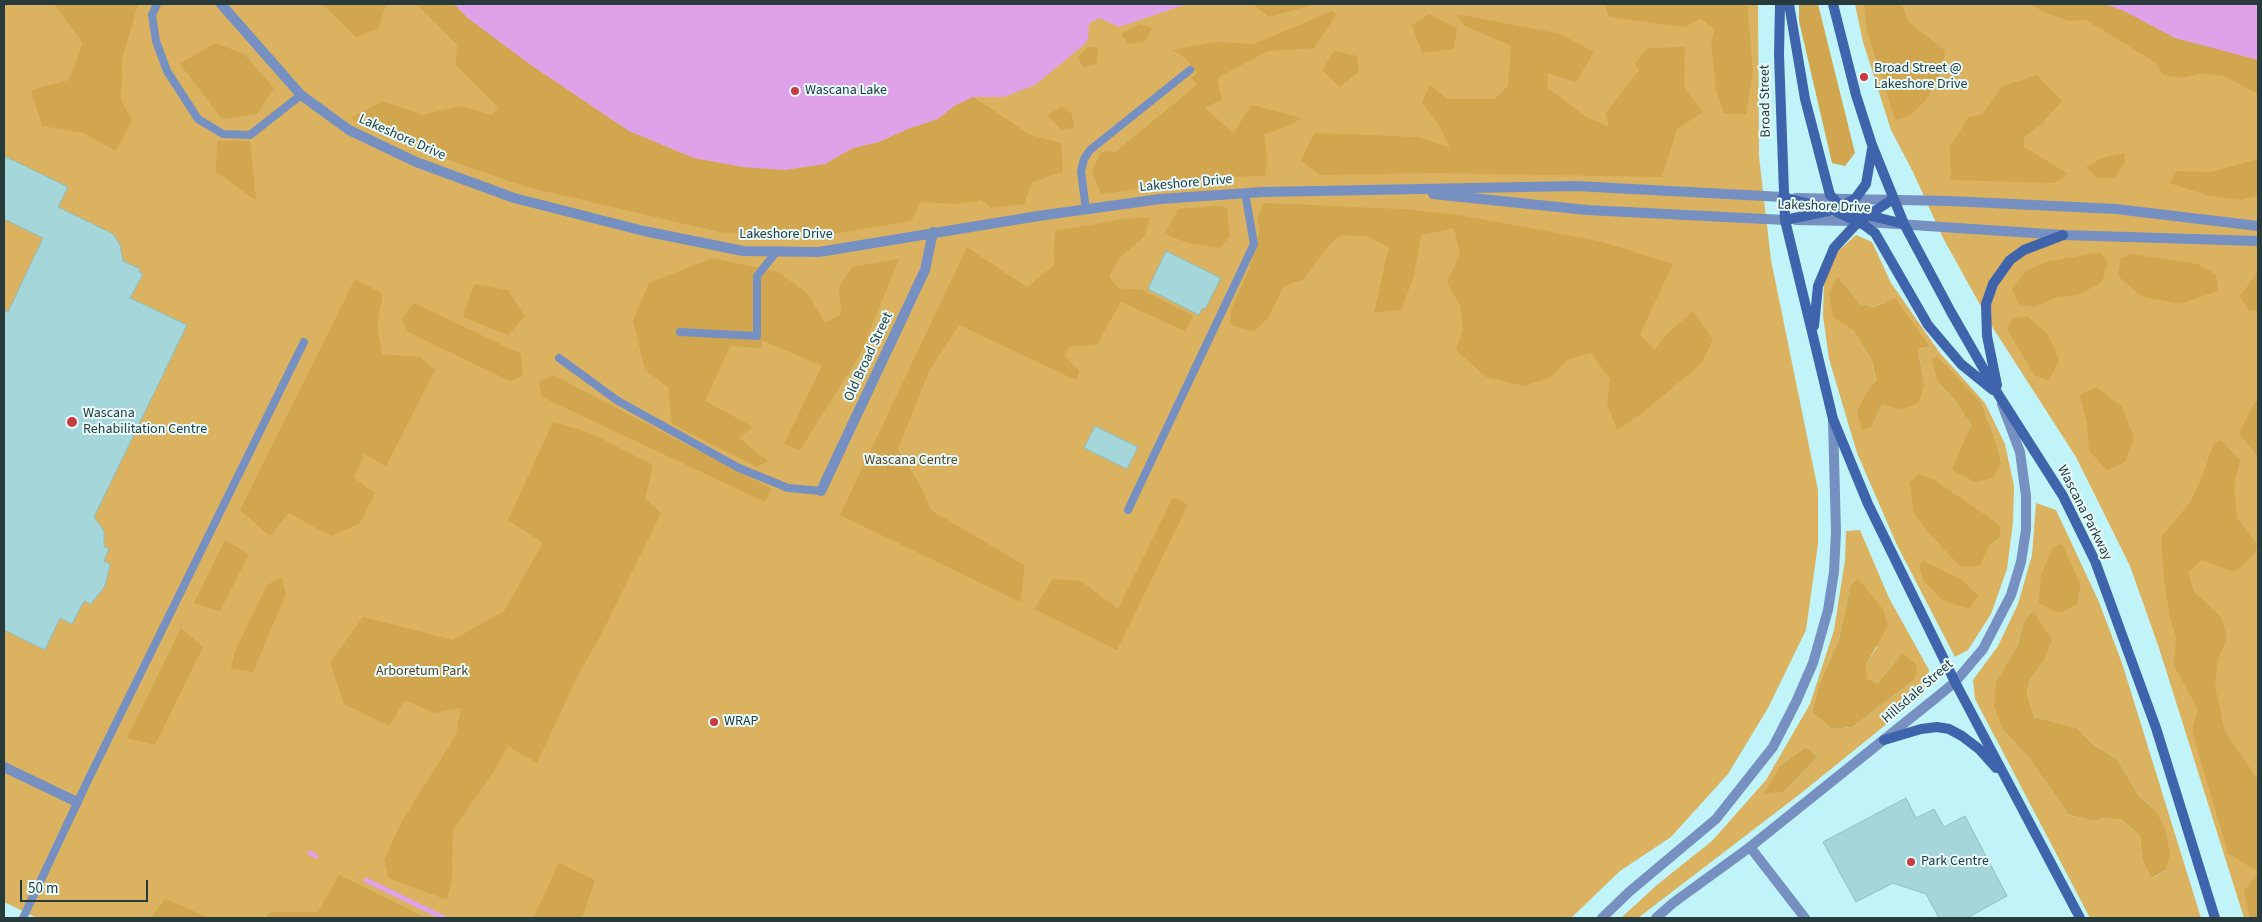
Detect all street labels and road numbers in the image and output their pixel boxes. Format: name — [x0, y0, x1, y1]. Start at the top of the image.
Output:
street label: Broad Street — [1757, 64, 1775, 138]
street label: Lakeshore Drive — [356, 111, 448, 165]
street label: Lakeshore Drive — [1139, 172, 1233, 196]
street label: Lakeshore Drive — [1777, 197, 1871, 217]
street label: Lakeshore Drive — [739, 227, 833, 243]
street label: Old Broad Street — [841, 310, 897, 404]
street label: Wascana Parkway — [2053, 463, 2115, 563]
street label: Hillsdale Street — [1879, 657, 1957, 727]

